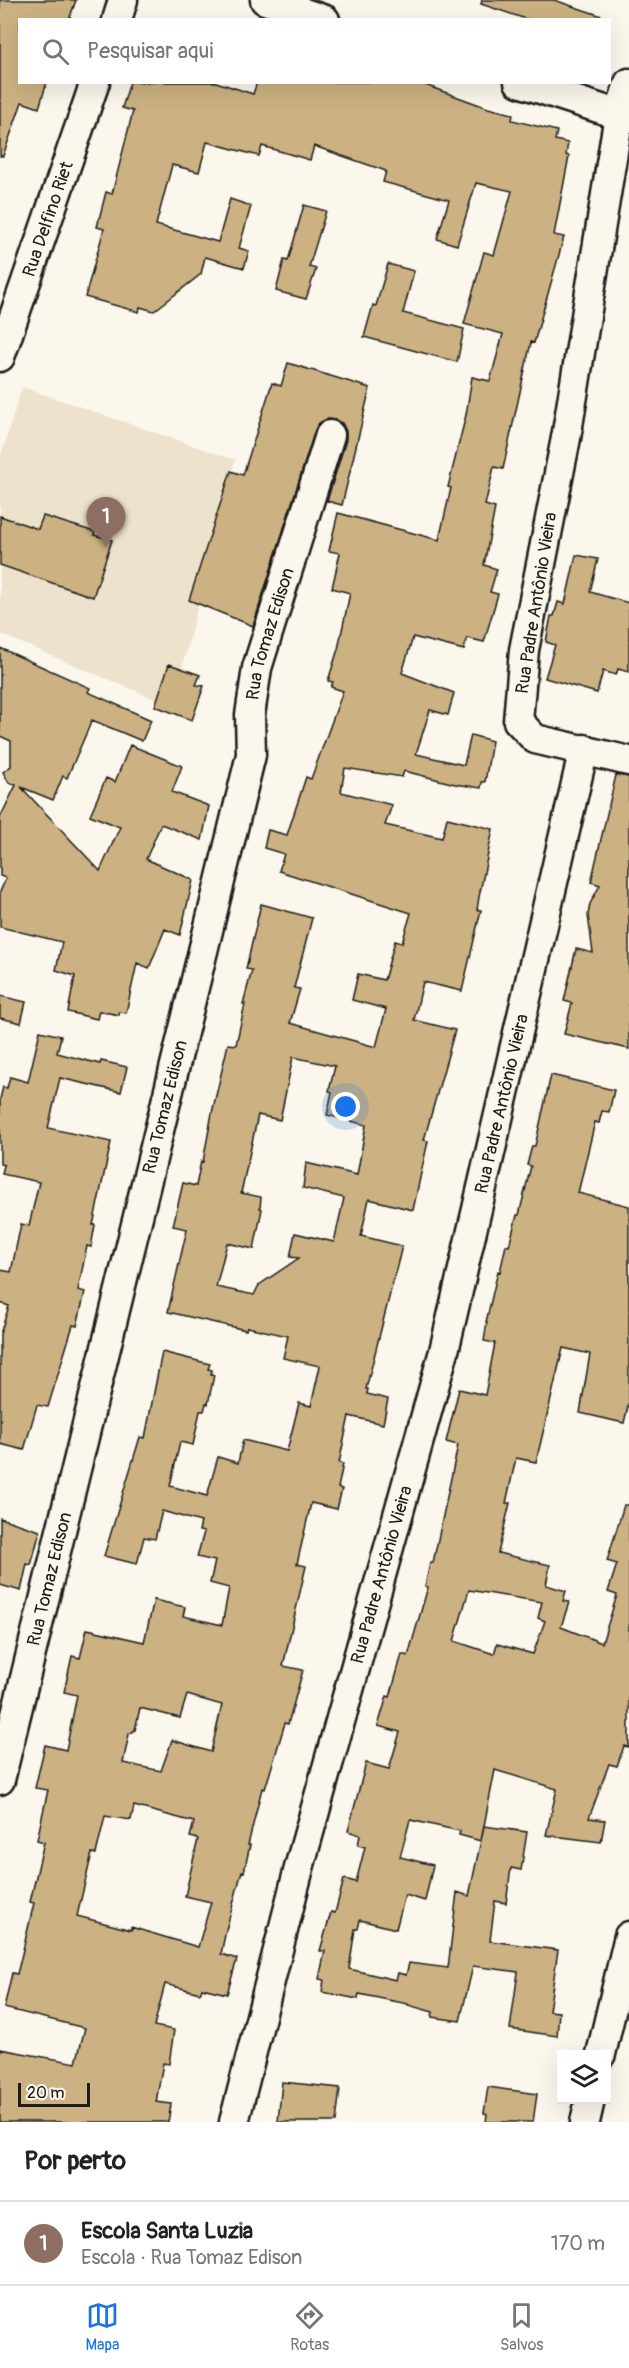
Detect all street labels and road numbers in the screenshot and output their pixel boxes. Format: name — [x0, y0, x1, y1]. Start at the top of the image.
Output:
street label: Rua Delfino Riet — [18, 158, 79, 280]
street label: Rua Padre Antônio Vieira — [511, 511, 562, 696]
street label: Rua Tomaz Edison — [241, 565, 300, 702]
street label: Rua Padre Antônio Vieira — [470, 1012, 534, 1196]
street label: Rua Tomaz Edison — [138, 1038, 193, 1176]
street label: Rua Padre Antônio Vieira — [346, 1483, 418, 1666]
street label: Rua Tomaz Edison — [22, 1510, 77, 1648]

